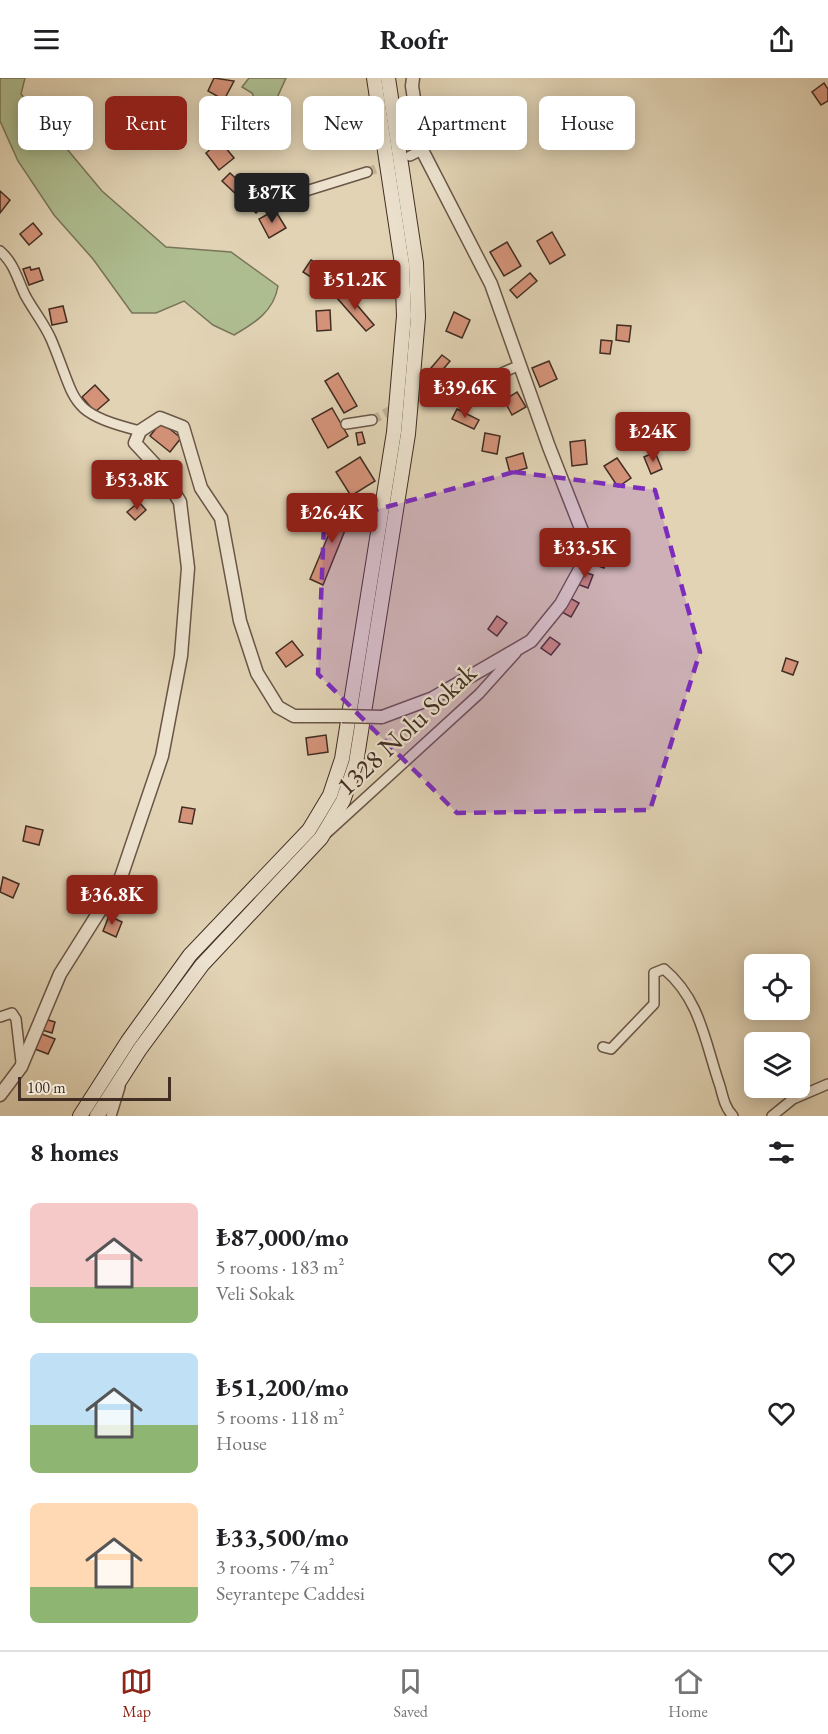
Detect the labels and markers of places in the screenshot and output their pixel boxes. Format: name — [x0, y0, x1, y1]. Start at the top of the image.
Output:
pin: ₺87K — [236, 173, 308, 224]
pin: ₺51.2K — [306, 260, 404, 311]
pin: ₺39.6K — [416, 368, 514, 419]
pin: ₺24K — [617, 412, 689, 463]
pin: ₺53.8K — [88, 460, 186, 511]
pin: ₺26.4K — [283, 493, 381, 544]
pin: ₺33.5K — [536, 528, 634, 579]
pin: ₺36.8K — [63, 875, 161, 926]

